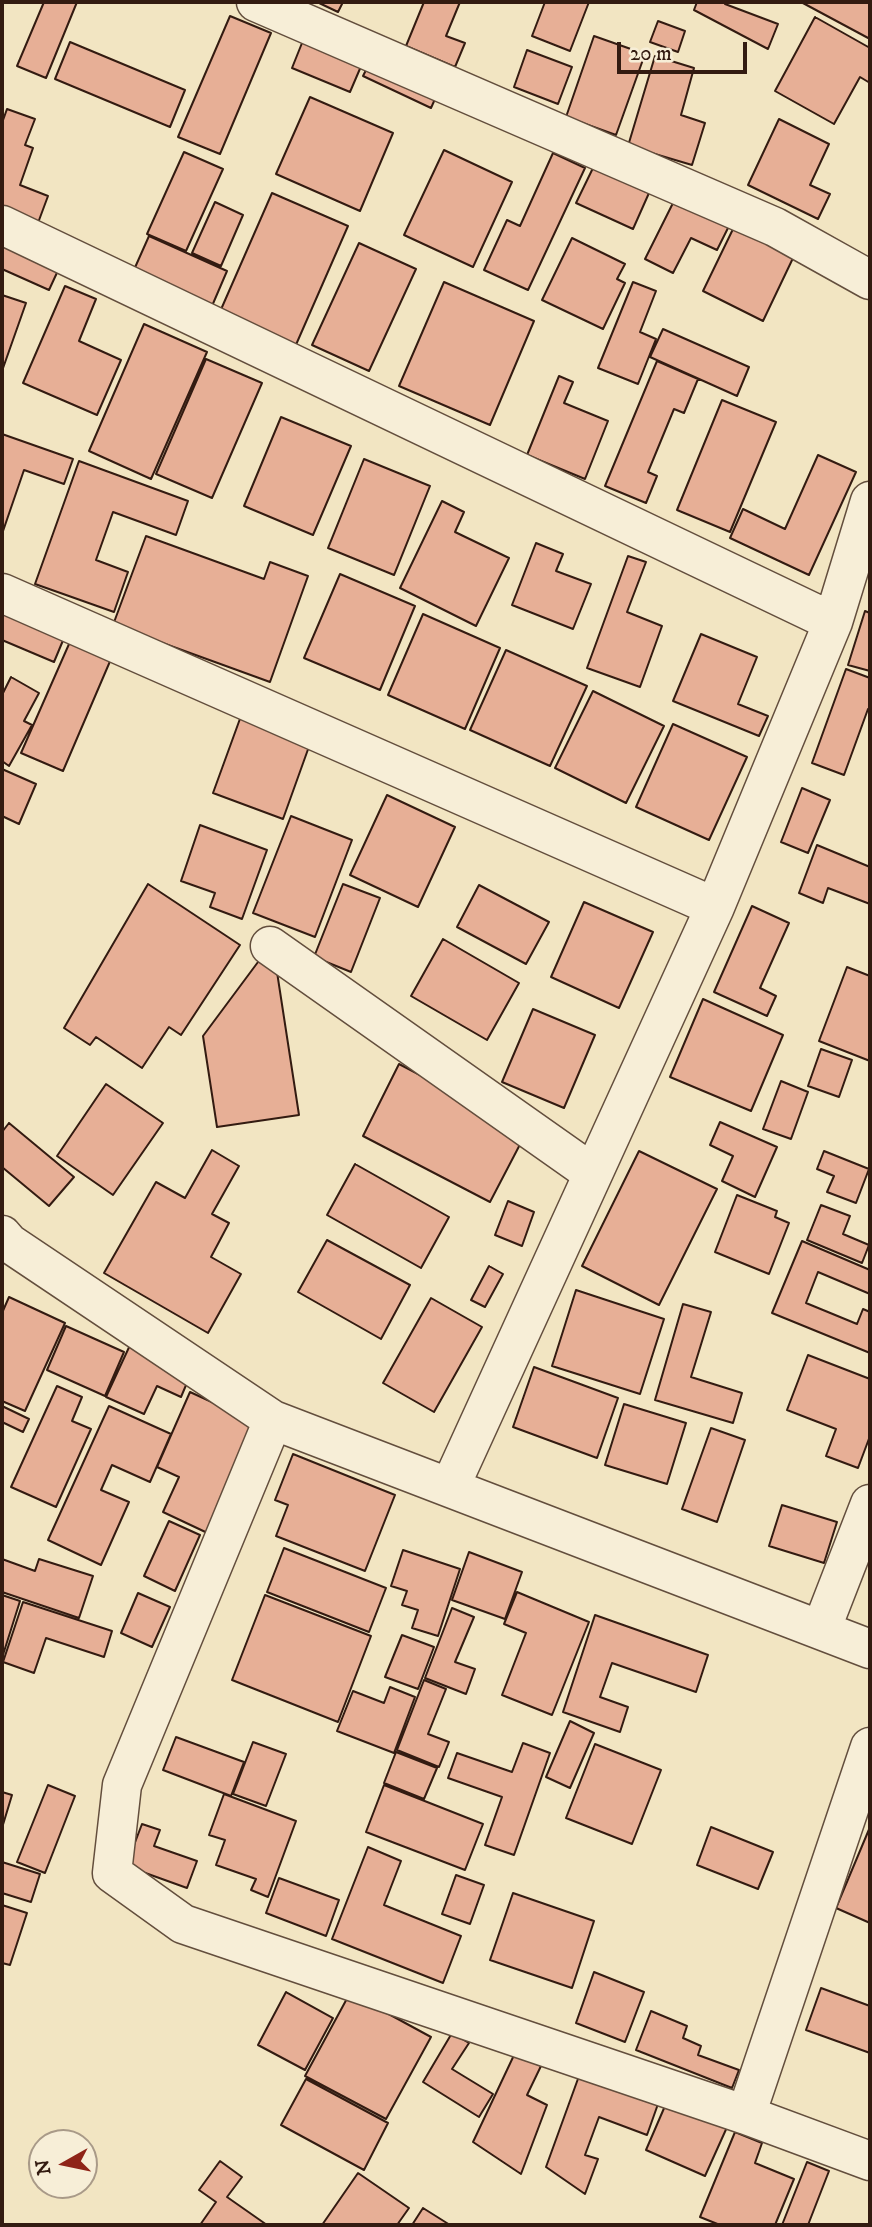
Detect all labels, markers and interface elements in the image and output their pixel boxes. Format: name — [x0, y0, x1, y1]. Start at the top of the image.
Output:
scale bar — [620, 28, 750, 72]
text: 20 m — [630, 41, 672, 67]
north arrow — [28, 2129, 98, 2199]
text: N — [31, 2158, 56, 2177]

